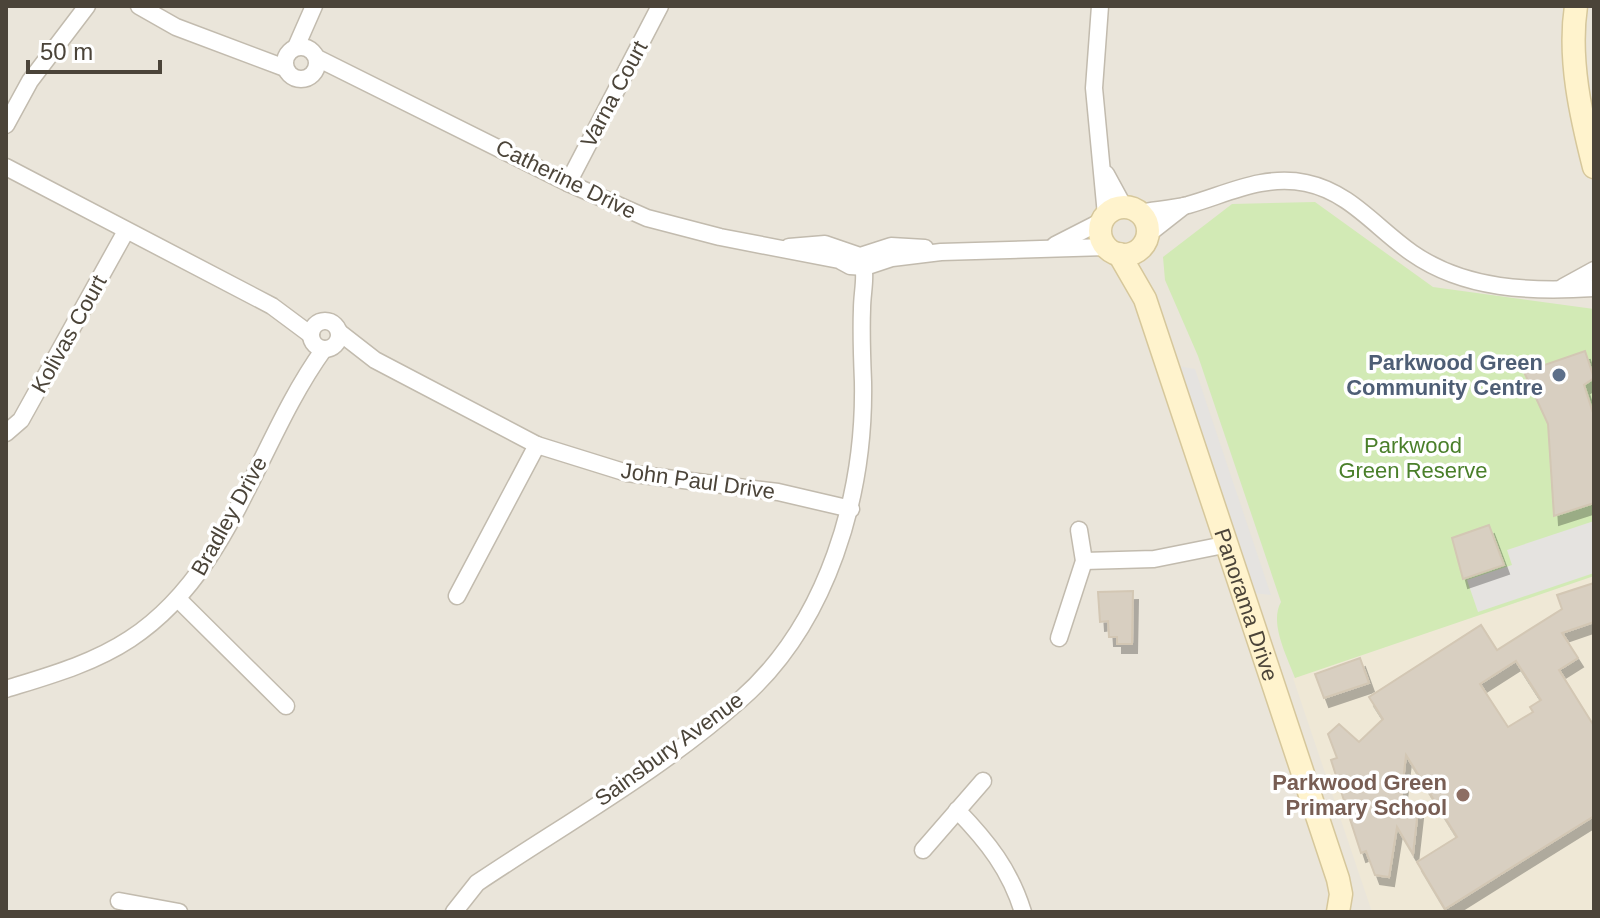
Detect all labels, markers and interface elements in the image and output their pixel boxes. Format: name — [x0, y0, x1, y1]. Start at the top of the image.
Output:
scale bar — [28, 24, 160, 74]
street label: Varna Court — [576, 36, 652, 152]
text: 50 m — [40, 38, 93, 65]
street label: Catherine Drive — [492, 134, 640, 224]
street label: Kolivas Court — [26, 271, 112, 397]
place label: Parkwood Green Community Centre — [1346, 350, 1543, 400]
marker: Parkwood Green Community Centre — [1550, 366, 1568, 384]
park label: Parkwood Green Reserve — [1338, 433, 1488, 483]
street label: Bradley Drive — [186, 452, 272, 580]
street label: John Paul Drive — [619, 458, 777, 504]
street label: Panorama Drive — [1210, 525, 1284, 684]
street label: Sainsbury Avenue — [590, 687, 748, 811]
place label: Parkwood Green Primary School — [1272, 770, 1447, 820]
marker: Parkwood Green Primary School — [1454, 786, 1472, 804]

